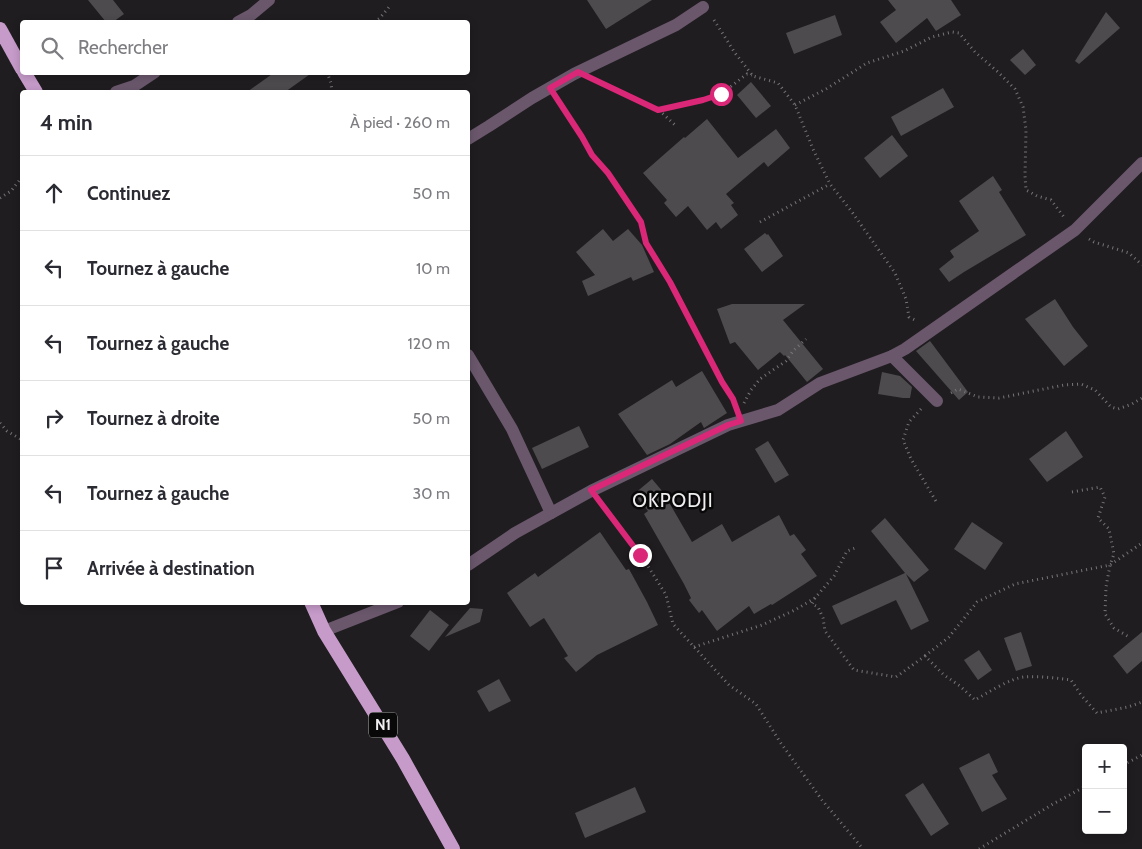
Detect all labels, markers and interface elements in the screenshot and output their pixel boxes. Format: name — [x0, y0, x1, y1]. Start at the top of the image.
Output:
search box — [20, 20, 470, 75]
icon: search — [38, 34, 66, 62]
text: Rechercher — [78, 36, 168, 59]
route start — [710, 83, 733, 106]
text: 4 min — [40, 110, 93, 135]
text: À pied · 260 m — [350, 113, 450, 132]
icon: ahead — [40, 179, 68, 207]
text: Continuez — [87, 182, 170, 205]
text: 50 m — [413, 184, 450, 203]
icon: left — [40, 254, 68, 282]
text: Tournez à gauche — [87, 257, 229, 280]
text: 10 m — [416, 259, 450, 278]
icon: left — [40, 329, 68, 357]
text: Tournez à gauche — [87, 332, 229, 355]
text: 120 m — [408, 334, 450, 353]
icon: right — [40, 404, 68, 432]
text: Tournez à droite — [87, 407, 220, 430]
text: 50 m — [413, 409, 450, 428]
icon: left — [40, 479, 68, 507]
text: Tournez à gauche — [87, 482, 229, 505]
text: 30 m — [413, 484, 450, 503]
district label: OKPODJI — [632, 489, 714, 512]
route end — [629, 544, 652, 567]
icon: arrive — [40, 554, 68, 582]
text: Arrivée à destination — [87, 557, 255, 580]
road number: N1 — [369, 712, 397, 738]
map controls — [1082, 744, 1127, 834]
button: + — [1082, 744, 1127, 789]
button: − — [1082, 789, 1127, 834]

